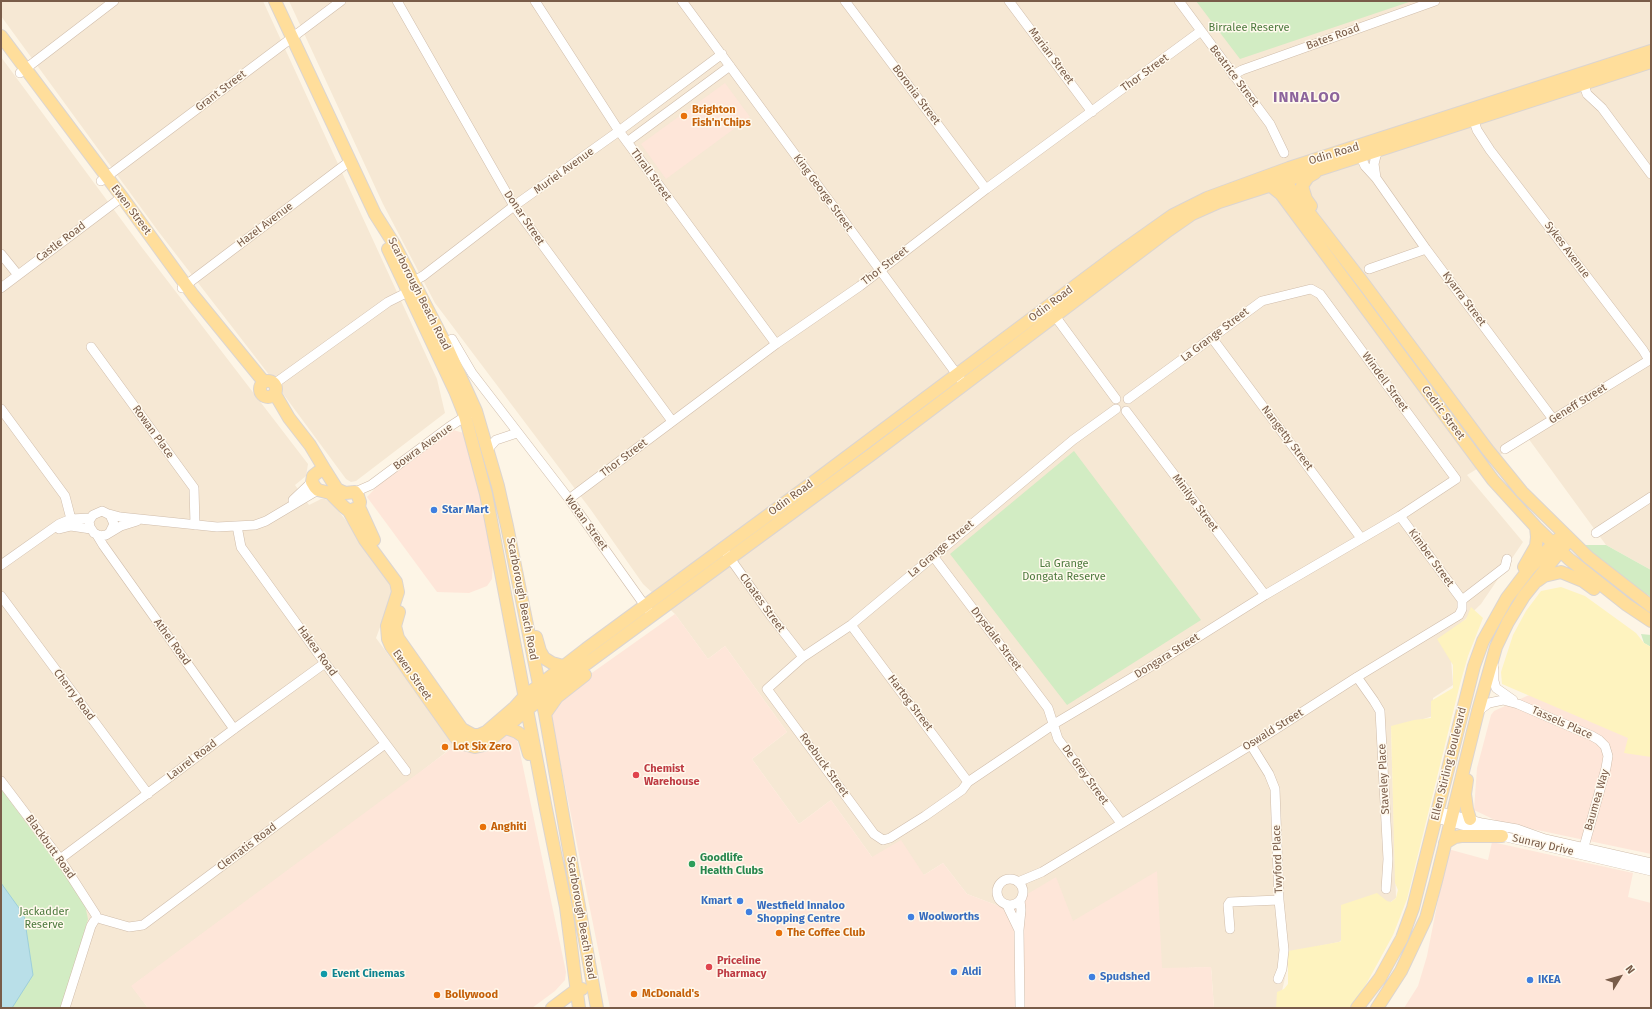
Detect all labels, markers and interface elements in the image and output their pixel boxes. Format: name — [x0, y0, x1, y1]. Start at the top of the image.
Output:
park label: Birralee Reserve — [1208, 21, 1290, 35]
street label: Bates Road — [1304, 21, 1362, 53]
street label: Marian Street — [1026, 25, 1076, 87]
street label: Beatrice Street — [1207, 43, 1261, 109]
street label: Thor Street — [1119, 51, 1171, 95]
street label: Boronia Street — [889, 62, 943, 128]
street label: Grant Street — [193, 68, 249, 114]
district label: INNALOO — [1273, 89, 1341, 107]
place label: Brighton Fish'n'Chips — [692, 103, 751, 129]
marker: Brighton Fish'n'Chips — [679, 111, 689, 121]
street label: Odin Road — [1307, 140, 1361, 168]
street label: Muriel Avenue — [531, 145, 597, 197]
street label: Thrall Street — [628, 146, 674, 204]
street label: King George Street — [791, 152, 855, 234]
street label: Ewen Street — [108, 183, 154, 237]
street label: Donar Street — [501, 188, 547, 248]
street label: Hazel Avenue — [234, 200, 296, 250]
street label: Castle Road — [34, 219, 88, 265]
street label: Sykes Avenue — [1541, 219, 1593, 281]
street label: Scarborough Beach Road — [385, 235, 453, 353]
street label: Thor Street — [859, 244, 911, 288]
street label: Kyarra Street — [1439, 269, 1489, 329]
street label: Odin Road — [1026, 283, 1076, 325]
street label: La Grange Street — [1178, 305, 1252, 365]
street label: Windell Street — [1359, 350, 1411, 414]
street label: Geneff Street — [1547, 381, 1609, 427]
street label: Cedric Street — [1419, 384, 1467, 442]
street label: Rowan Place — [129, 403, 177, 461]
street label: Nangetty Street — [1258, 403, 1316, 473]
street label: Bowra Avenue — [391, 421, 455, 473]
street label: Thor Street — [598, 436, 650, 480]
street label: Minilya Street — [1169, 472, 1221, 534]
street label: Odin Road — [766, 477, 816, 519]
street label: Wotan Street — [562, 493, 610, 553]
place label: Star Mart — [442, 503, 489, 517]
marker: Star Mart — [429, 505, 439, 515]
street label: La Grange Street — [905, 518, 977, 580]
street label: Kimber Street — [1406, 526, 1456, 590]
street label: Scarborough Beach Road — [504, 537, 540, 661]
park label: La Grange Dongata Reserve — [1022, 557, 1106, 583]
street label: Cloates Street — [736, 571, 788, 635]
street label: Drysdale Street — [968, 605, 1024, 673]
street label: Athel Road — [151, 616, 193, 668]
street label: Hakea Road — [294, 623, 340, 679]
street label: Dongara Street — [1132, 631, 1202, 681]
street label: Ewen Street — [390, 647, 434, 703]
street label: Cherry Road — [50, 667, 98, 723]
street label: Hartog Street — [885, 673, 935, 733]
street label: Tassels Place — [1530, 704, 1594, 742]
street label: Oswald Street — [1240, 706, 1306, 754]
street label: Ellen Stirling Boulevard — [1428, 706, 1470, 822]
street label: Roebuck Street — [796, 731, 852, 799]
street label: Laurel Road — [164, 737, 220, 783]
place label: Lot Six Zero — [453, 740, 512, 754]
marker: Lot Six Zero — [440, 742, 450, 752]
street label: De Grey Street — [1059, 742, 1111, 808]
street label: Staveley Place — [1376, 743, 1392, 815]
place label: Chemist Warehouse — [644, 762, 700, 788]
street label: Baumea Way — [1582, 768, 1612, 832]
marker: Chemist Warehouse — [631, 770, 641, 780]
street label: Blackbutt Road — [22, 812, 78, 882]
street label: Clematis Road — [215, 820, 279, 874]
place label: Anghiti — [491, 820, 527, 834]
marker: Anghiti — [478, 822, 488, 832]
street label: Twyford Place — [1270, 825, 1286, 893]
street label: Sunray Drive — [1511, 832, 1575, 858]
place label: Goodlife Health Clubs — [700, 851, 763, 877]
street label: Scarborough Beach Road — [564, 855, 598, 981]
marker: Goodlife Health Clubs — [687, 859, 697, 869]
place label: Kmart — [701, 894, 732, 908]
marker: Kmart — [735, 896, 745, 906]
place label: Westfield Innaloo Shopping Centre — [757, 899, 845, 925]
park label: Jackadder Reserve — [19, 905, 69, 931]
marker: Westfield Innaloo Shopping Centre — [744, 907, 754, 917]
place label: Woolworths — [919, 910, 979, 924]
marker: Woolworths — [906, 912, 916, 922]
place label: The Coffee Club — [787, 926, 865, 940]
marker: The Coffee Club — [774, 928, 784, 938]
place label: Priceline Pharmacy — [717, 954, 766, 980]
north arrow — [1600, 957, 1640, 997]
marker: Priceline Pharmacy — [704, 962, 714, 972]
text: N — [1623, 963, 1637, 976]
place label: Aldi — [962, 965, 981, 979]
place label: Event Cinemas — [332, 967, 405, 981]
marker: Aldi — [949, 967, 959, 977]
marker: Event Cinemas — [319, 969, 329, 979]
place label: Spudshed — [1100, 970, 1150, 984]
marker: Spudshed — [1087, 972, 1097, 982]
place label: IKEA — [1538, 973, 1560, 987]
marker: IKEA — [1525, 975, 1535, 985]
place label: McDonald's — [642, 987, 699, 1001]
place label: Bollywood — [445, 988, 498, 1002]
marker: McDonald's — [629, 989, 639, 999]
marker: Bollywood — [432, 990, 442, 1000]

